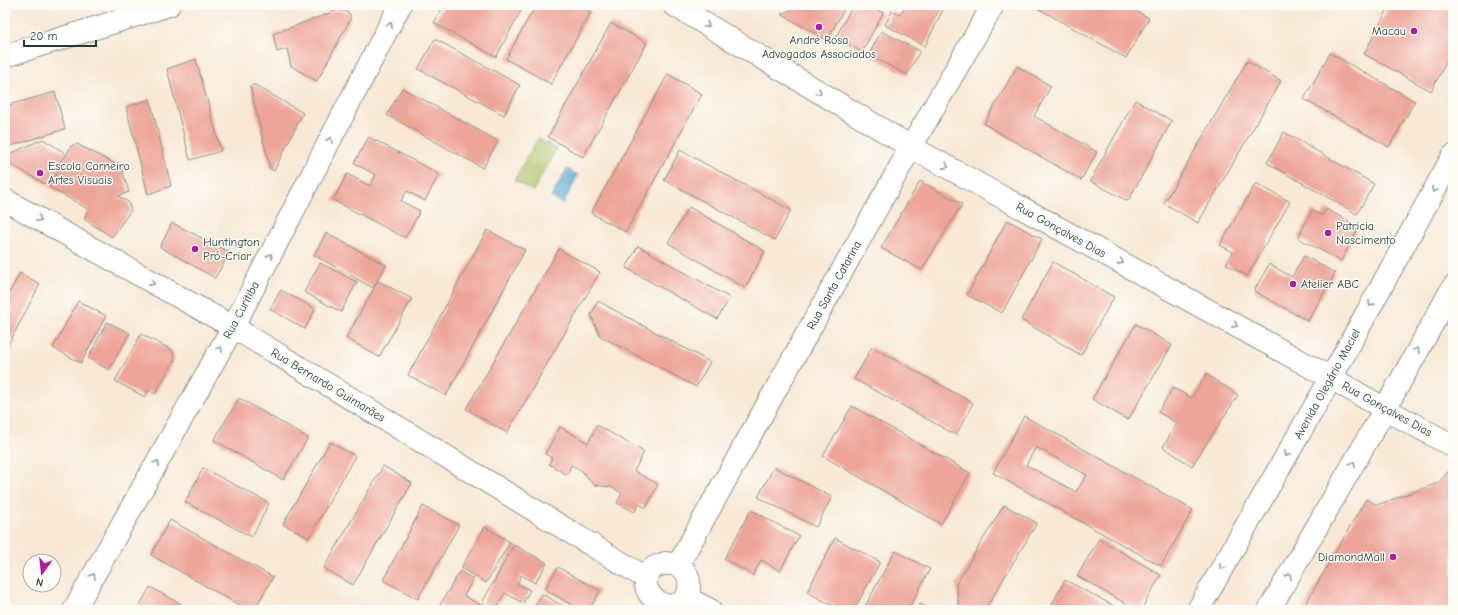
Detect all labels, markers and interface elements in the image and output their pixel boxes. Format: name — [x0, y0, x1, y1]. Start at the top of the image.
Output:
one-way arrow — [703, 20, 710, 28]
scale bar — [24, 22, 96, 48]
one-way arrow — [385, 22, 392, 29]
marker: André Rosa Advogados Associados — [814, 22, 824, 32]
place label: Macau — [1372, 24, 1406, 38]
marker: Macau — [1409, 26, 1419, 36]
text: 20 m — [30, 29, 58, 43]
place label: André Rosa Advogados Associados — [762, 33, 876, 61]
one-way arrow — [815, 87, 822, 95]
one-way arrow — [325, 137, 333, 144]
place label: Escola Carneiro Artes Visuais — [48, 159, 130, 187]
one-way arrow — [941, 162, 949, 169]
marker: Escola Carneiro Artes Visuais — [35, 168, 45, 178]
one-way arrow — [1432, 186, 1439, 193]
street label: Rua Gonçalves Dias — [1013, 199, 1109, 261]
one-way arrow — [35, 214, 42, 222]
place label: Patricia Nascimento — [1336, 219, 1396, 247]
marker: Patricia Nascimento — [1323, 228, 1333, 238]
place label: Huntington Pró-Criar — [203, 235, 260, 263]
street label: Rua Santa Catarina — [804, 238, 864, 332]
marker: Huntington Pró-Criar — [190, 244, 200, 254]
one-way arrow — [265, 252, 273, 260]
one-way arrow — [1117, 258, 1124, 265]
place label: Atelier ABC — [1301, 277, 1359, 291]
one-way arrow — [148, 278, 156, 285]
street label: Rua Curitiba — [220, 279, 262, 341]
marker: Atelier ABC — [1288, 279, 1298, 289]
one-way arrow — [1369, 300, 1376, 307]
one-way arrow — [1231, 320, 1238, 328]
street label: Avenida Olegário Maciel — [1291, 326, 1363, 442]
street label: Rua Bernardo Guimarães — [268, 345, 388, 425]
one-way arrow — [216, 346, 223, 354]
one-way arrow — [1413, 347, 1420, 355]
street label: Rua Gonçalves Dias — [1339, 378, 1435, 440]
one-way arrow — [1285, 450, 1292, 457]
one-way arrow — [152, 460, 159, 467]
one-way arrow — [1349, 460, 1356, 468]
place label: DiamondMall — [1318, 550, 1385, 564]
marker: DiamondMall — [1388, 552, 1398, 562]
north arrow — [22, 553, 62, 593]
one-way arrow — [1220, 563, 1227, 570]
one-way arrow — [88, 573, 95, 580]
one-way arrow — [1284, 573, 1291, 580]
text: N — [34, 575, 45, 589]

